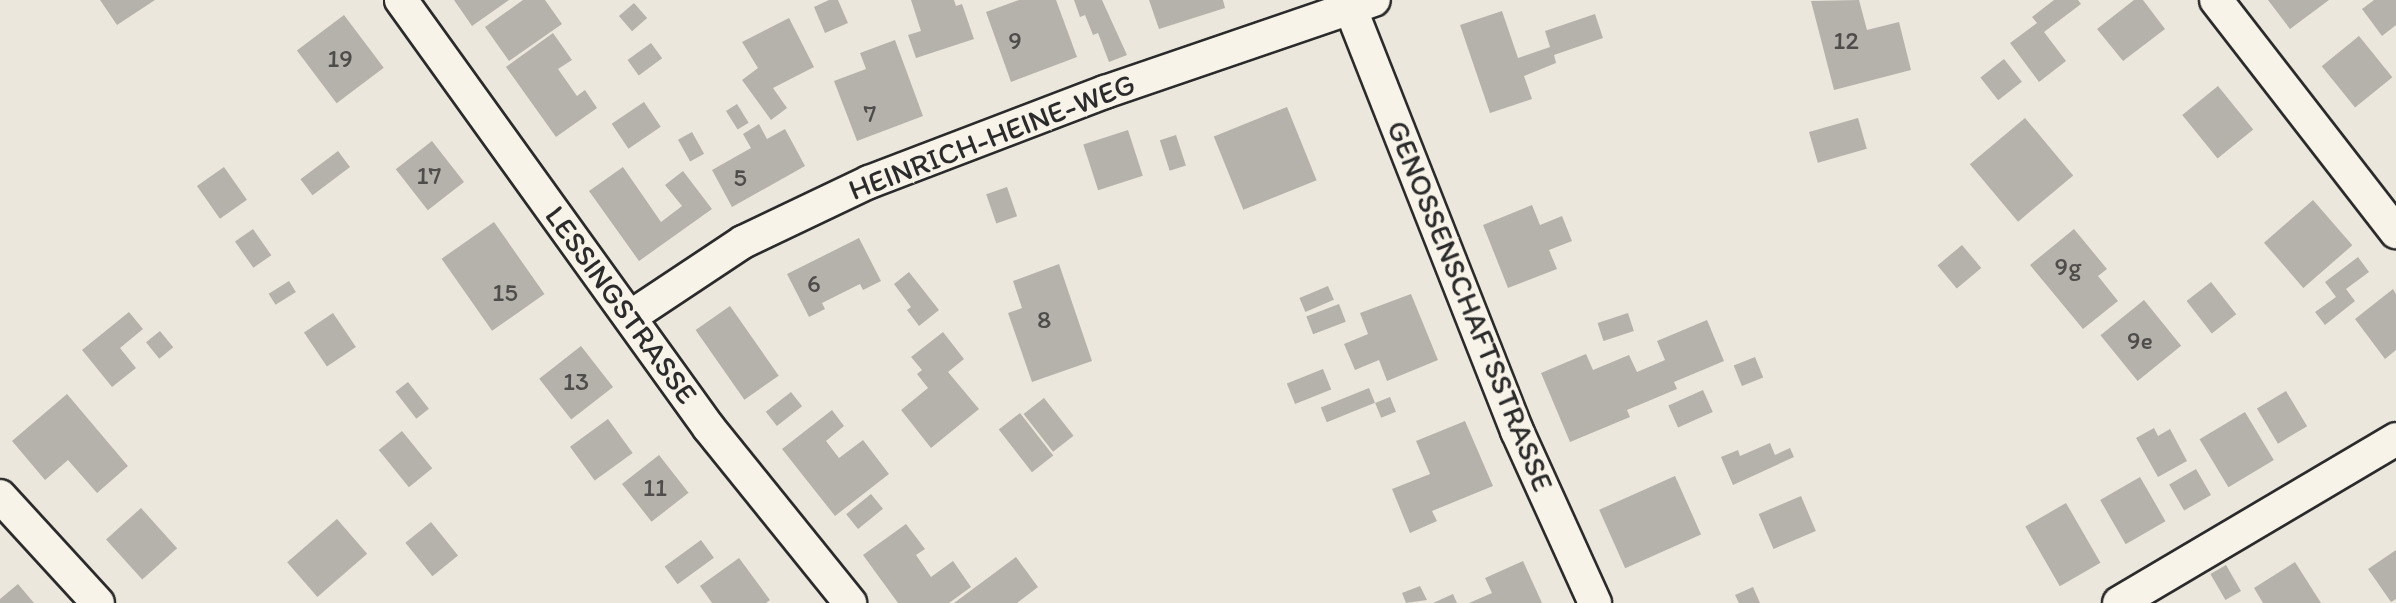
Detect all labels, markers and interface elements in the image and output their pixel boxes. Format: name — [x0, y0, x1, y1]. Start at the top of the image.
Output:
house number: 9 — [1008, 25, 1022, 57]
house number: 12 — [1833, 25, 1859, 57]
house number: 19 — [327, 43, 353, 75]
street label: HEINRICH-HEINE-WEG — [844, 66, 1140, 208]
house number: 7 — [864, 98, 876, 130]
street label: GENOSSENSCHAFTSSTRASSE — [1379, 115, 1561, 497]
house number: 17 — [417, 160, 441, 192]
house number: 5 — [733, 162, 747, 194]
street label: LESSINGSTRASSE — [537, 199, 705, 411]
house number: 9g — [2055, 251, 2081, 283]
house number: 6 — [807, 268, 821, 300]
house number: 15 — [492, 277, 518, 309]
house number: 8 — [1037, 304, 1051, 336]
house number: 9e — [2127, 325, 2153, 357]
house number: 13 — [563, 366, 589, 398]
house number: 11 — [643, 472, 667, 504]

